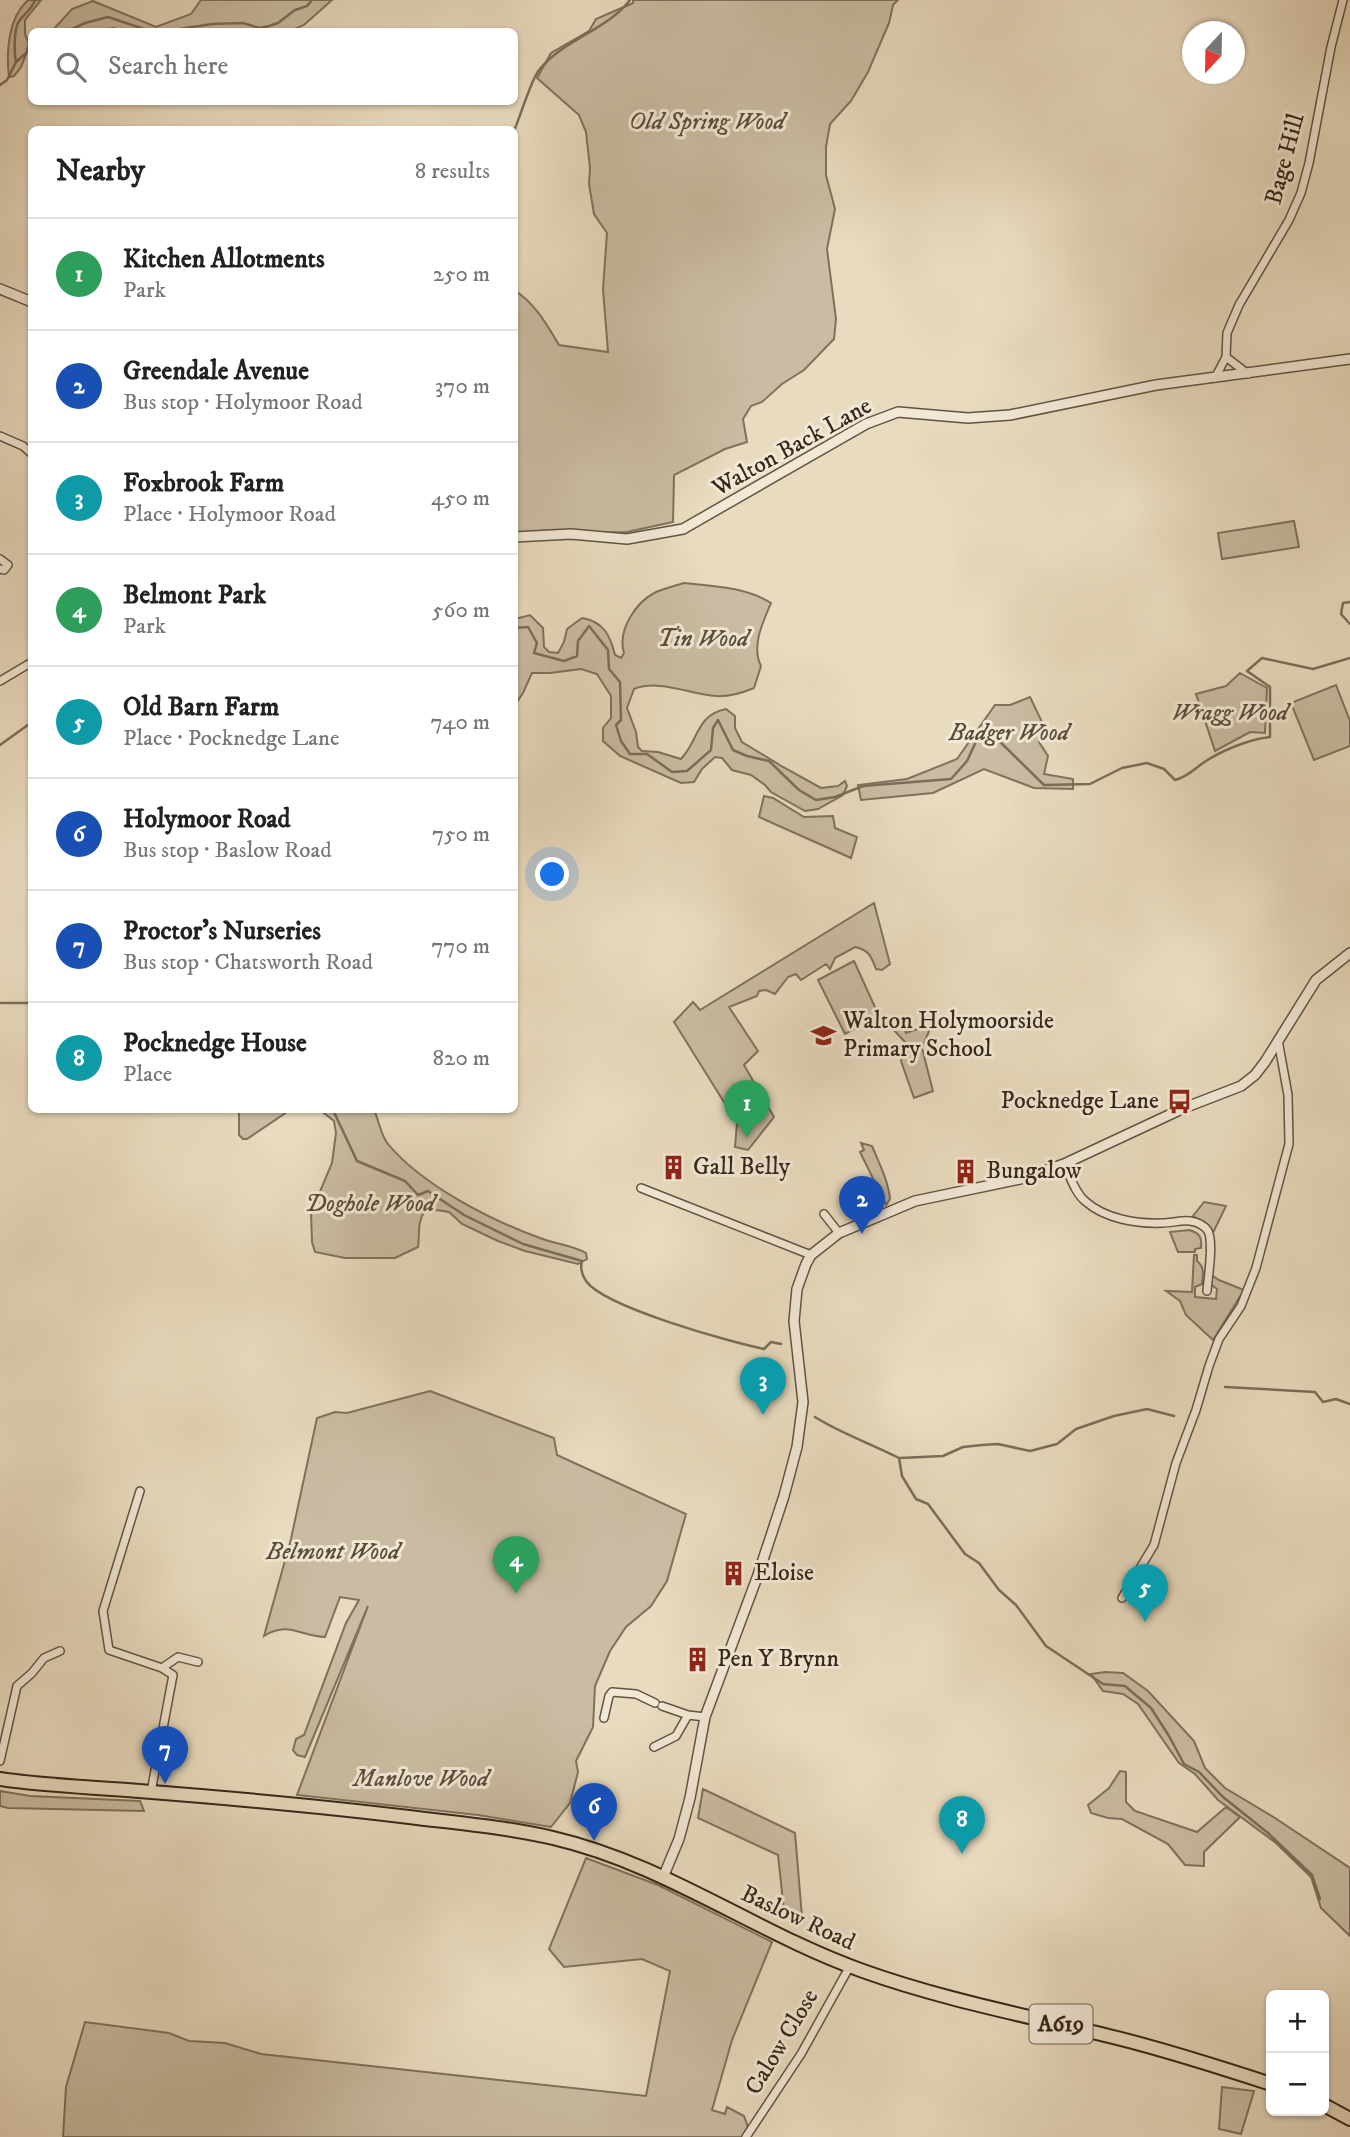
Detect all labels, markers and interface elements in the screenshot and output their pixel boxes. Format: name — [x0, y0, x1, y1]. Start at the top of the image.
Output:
north arrow — [1182, 21, 1245, 84]
search box — [28, 28, 518, 105]
icon: search — [52, 48, 90, 86]
text: Search here — [108, 50, 228, 83]
park label: Old Spring Wood — [629, 107, 788, 137]
street label: Bage Hill — [1258, 109, 1312, 208]
text: Nearby — [56, 153, 145, 190]
text: 8 results — [415, 157, 490, 186]
text: Kitchen Allotments — [123, 243, 325, 276]
text: 1 — [75, 260, 83, 289]
text: 250 m — [433, 260, 490, 289]
text: Park — [123, 276, 166, 305]
text: Greendale Avenue — [123, 355, 309, 388]
text: 2 — [73, 372, 85, 401]
text: 370 m — [435, 372, 490, 401]
text: Bus stop · Holymoor Road — [123, 388, 363, 417]
street label: Walton Back Lane — [706, 391, 877, 504]
text: Foxbrook Farm — [123, 467, 284, 500]
text: 3 — [75, 484, 83, 513]
text: 450 m — [431, 484, 490, 513]
text: Place · Holymoor Road — [123, 500, 336, 529]
text: Belmont Park — [123, 579, 266, 612]
text: 4 — [72, 596, 86, 625]
text: 560 m — [432, 596, 490, 625]
text: Park — [123, 612, 166, 641]
park label: Tin Wood — [657, 624, 752, 654]
text: Old Barn Farm — [123, 691, 279, 724]
park label: Wragg Wood — [1172, 698, 1292, 728]
text: 5 — [73, 708, 85, 737]
text: 740 m — [430, 708, 490, 737]
park label: Badger Wood — [948, 718, 1073, 748]
text: Place · Pocknedge Lane — [123, 724, 340, 753]
text: Holymoor Road — [123, 803, 291, 836]
text: 6 — [73, 820, 85, 849]
text: 750 m — [432, 820, 490, 849]
text: Bus stop · Baslow Road — [123, 836, 332, 865]
your location — [535, 857, 569, 891]
text: Proctor's Nurseries — [123, 915, 321, 948]
text: 7 — [73, 932, 85, 961]
text: 770 m — [431, 932, 490, 961]
text: Bus stop · Chatsworth Road — [123, 948, 373, 977]
place label: Walton Holymoorside Primary School — [842, 1006, 1054, 1064]
school or university icon: Walton Holymoorside Primary School — [809, 1021, 837, 1049]
text: Pocknedge House — [123, 1027, 307, 1060]
text: 8 — [73, 1044, 85, 1073]
text: 820 m — [433, 1044, 490, 1073]
text: Place — [123, 1060, 172, 1089]
pin: 1 — [724, 1080, 770, 1138]
place label: Pocknedge Lane — [1001, 1086, 1159, 1116]
bus stop icon: Pocknedge Lane — [1165, 1087, 1193, 1115]
place label: Gall Belly — [693, 1152, 791, 1182]
building icon: Gall Belly — [659, 1153, 687, 1181]
place label: Bungalow — [986, 1156, 1082, 1186]
building icon: Bungalow — [952, 1157, 980, 1185]
pin: 2 — [839, 1176, 885, 1234]
park label: Doghole Wood — [305, 1189, 439, 1219]
pin: 3 — [740, 1357, 786, 1415]
pin: 4 — [493, 1536, 539, 1594]
park label: Belmont Wood — [265, 1537, 403, 1567]
place label: Eloise — [754, 1558, 814, 1588]
building icon: Eloise — [720, 1559, 748, 1587]
pin: 5 — [1122, 1564, 1168, 1622]
place label: Pen Y Brynn — [717, 1644, 839, 1674]
building icon: Pen Y Brynn — [683, 1645, 711, 1673]
pin: 7 — [142, 1726, 188, 1784]
park label: Manlove Wood — [351, 1764, 492, 1794]
pin: 6 — [571, 1783, 617, 1841]
pin: 8 — [939, 1796, 985, 1854]
street label: Baslow Road — [736, 1879, 860, 1957]
street label: Calow Close — [739, 1984, 825, 2100]
map controls — [1266, 1990, 1329, 2116]
button: + — [1266, 1990, 1329, 2053]
road number: A619 — [1030, 2005, 1092, 2044]
button: − — [1266, 2053, 1329, 2116]

